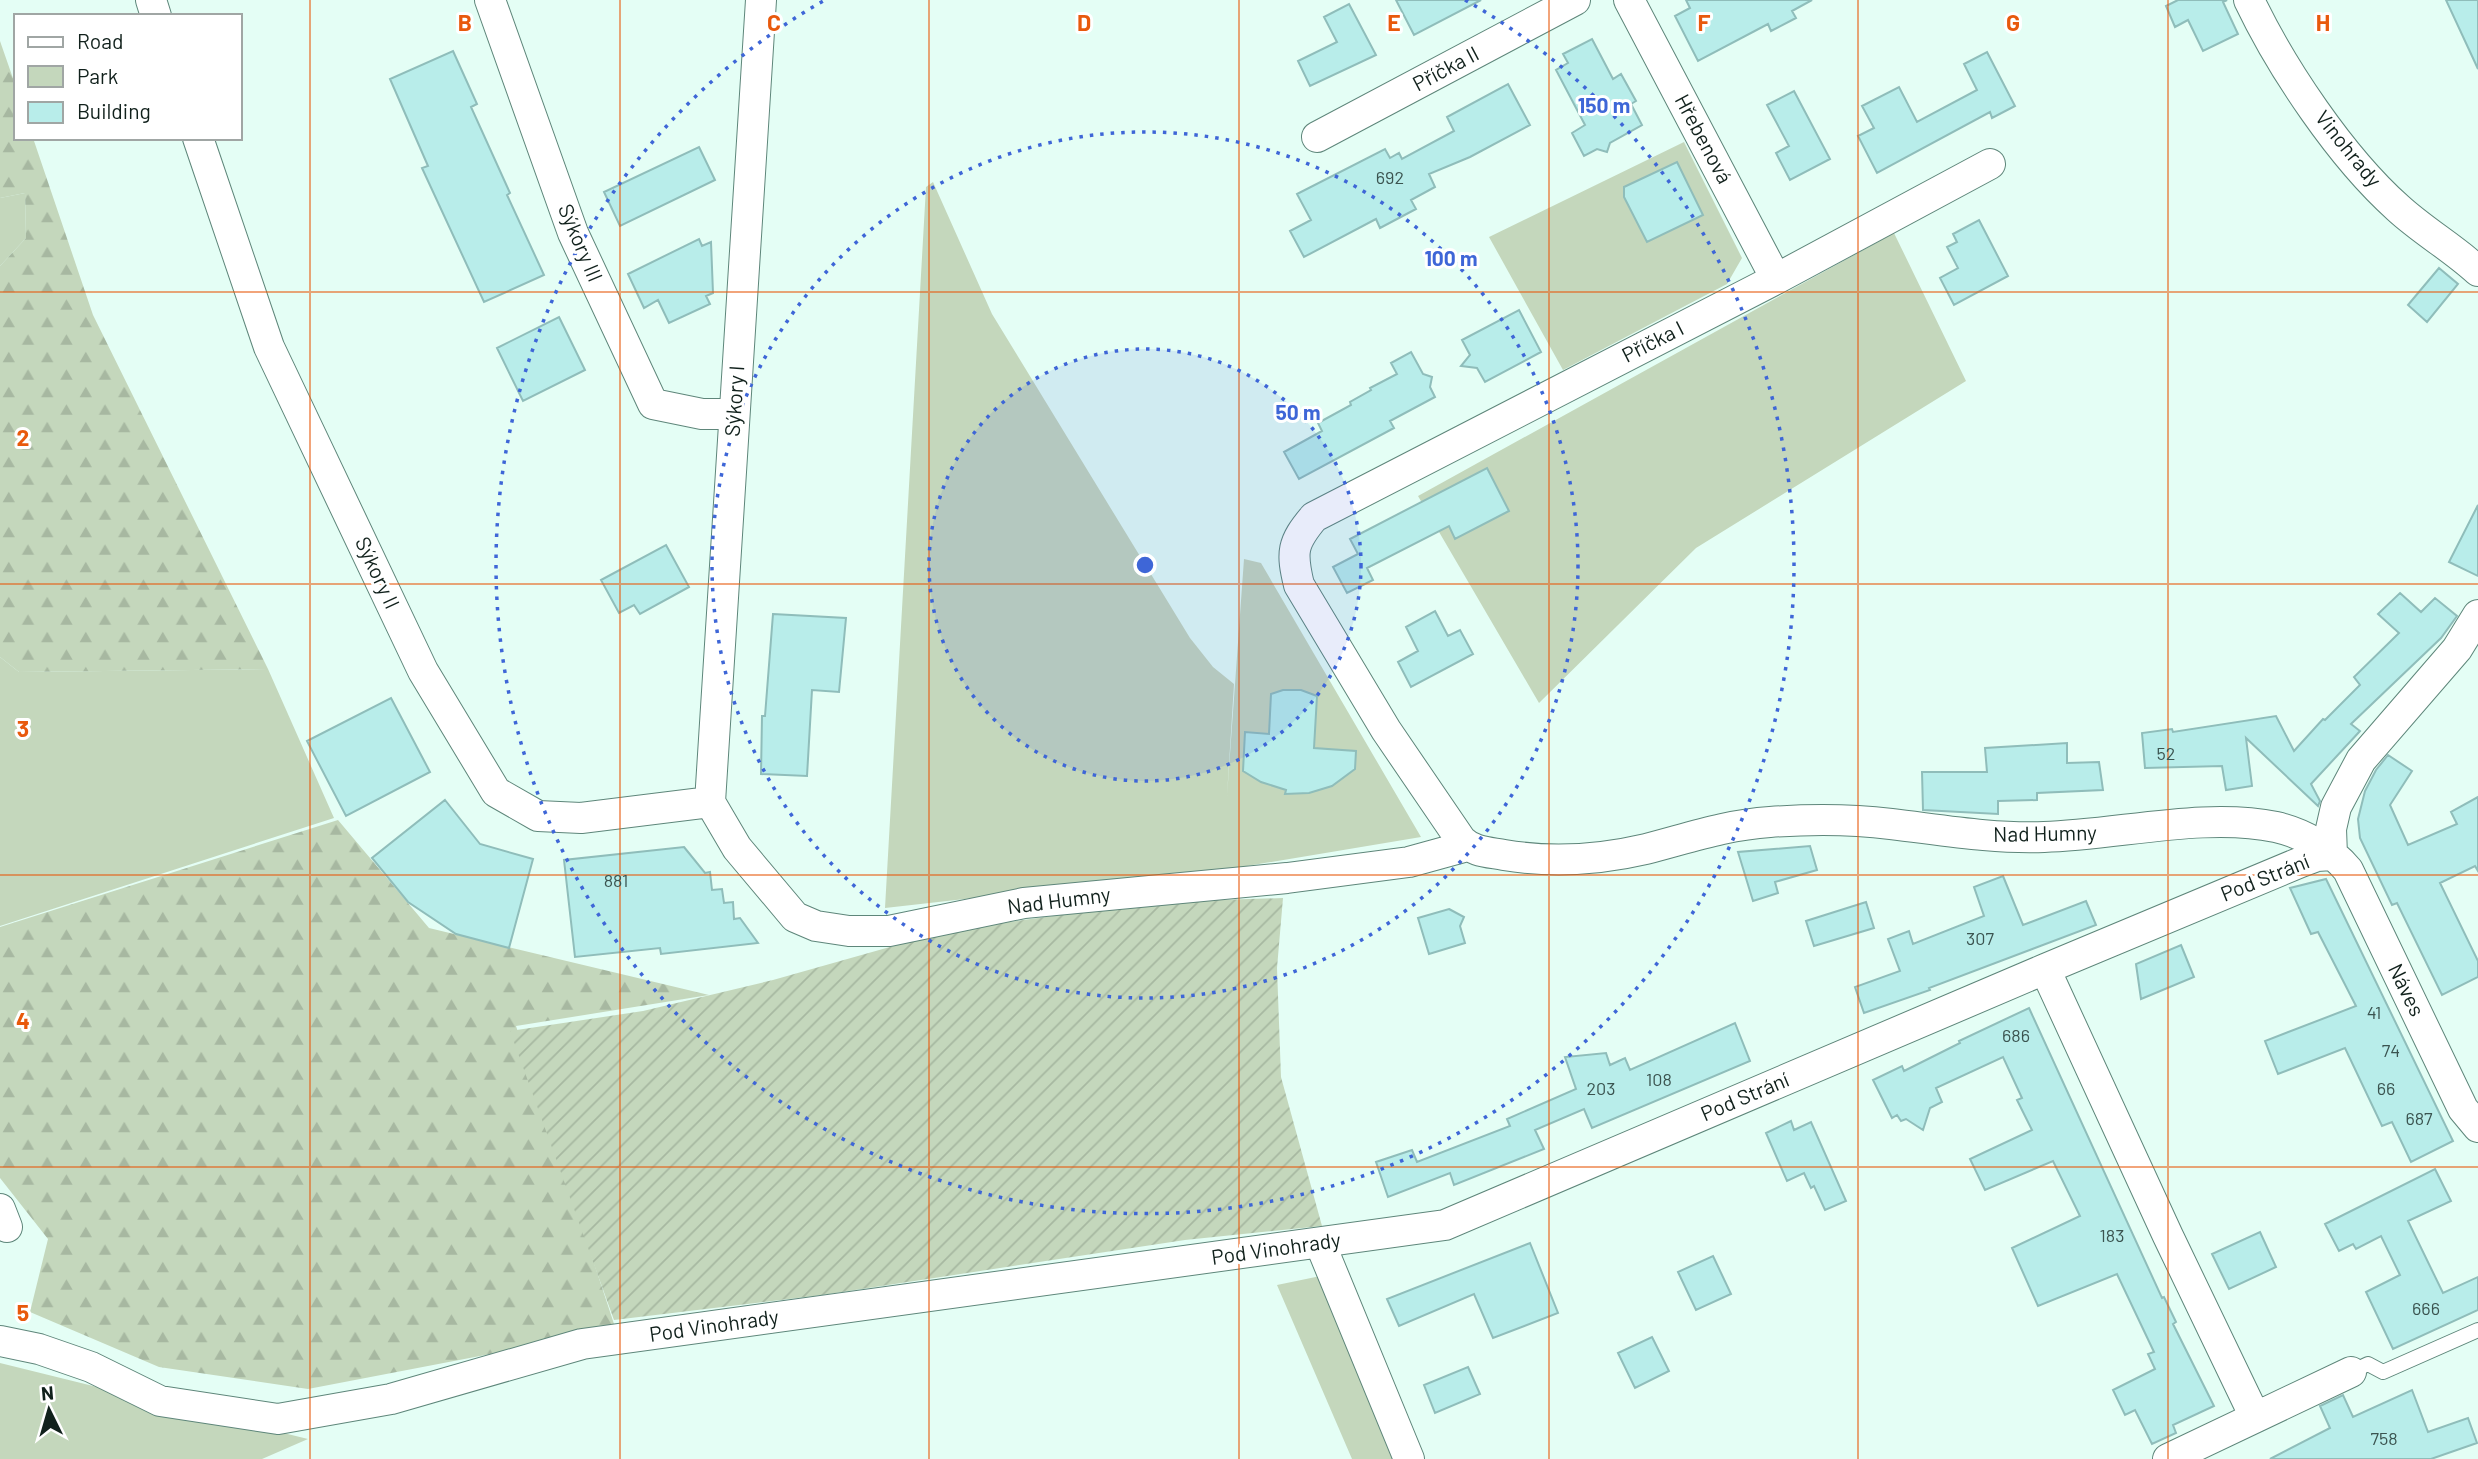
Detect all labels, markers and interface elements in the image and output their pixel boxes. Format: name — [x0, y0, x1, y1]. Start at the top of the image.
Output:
text: B — [458, 8, 472, 36]
text: C — [767, 8, 781, 36]
text: D — [1077, 8, 1091, 36]
text: E — [1387, 8, 1401, 36]
text: F — [1698, 8, 1711, 36]
text: G — [2006, 8, 2020, 36]
text: H — [2316, 8, 2330, 36]
legend — [14, 14, 242, 140]
text: Road — [77, 28, 123, 53]
street label: Příčka II — [1408, 40, 1483, 96]
text: Park — [77, 63, 118, 88]
street label: Hřebenová — [1670, 89, 1738, 187]
text: 150 m — [1578, 92, 1630, 117]
text: Building — [77, 98, 151, 123]
street label: Vinohrady — [2311, 105, 2388, 192]
house number: 692 — [1376, 166, 1404, 188]
street label: Sýkory III — [554, 200, 609, 285]
text: 100 m — [1424, 245, 1478, 270]
street label: Příčka I — [1617, 315, 1687, 367]
street label: Sýkory I — [719, 365, 748, 437]
text: 50 m — [1275, 399, 1321, 424]
text: 2 — [17, 423, 29, 451]
street label: Sýkory II — [351, 532, 406, 612]
centre of rings — [1133, 553, 1157, 577]
text: 3 — [17, 714, 29, 742]
house number: 52 — [2157, 742, 2175, 764]
street label: Nad Humny — [1993, 819, 2097, 846]
street label: Pod Strání — [2217, 847, 2313, 906]
house number: 881 — [604, 869, 628, 891]
street label: Nad Humny — [1006, 881, 1112, 918]
house number: 307 — [1966, 927, 1994, 949]
street label: Náves — [2384, 959, 2431, 1020]
house number: 41 — [2367, 1001, 2381, 1023]
text: 4 — [16, 1006, 30, 1034]
house number: 686 — [2002, 1024, 2030, 1046]
house number: 74 — [2382, 1039, 2400, 1061]
street label: Pod Strání — [1697, 1066, 1793, 1125]
house number: 108 — [1646, 1068, 1672, 1090]
house number: 203 — [1586, 1077, 1616, 1099]
house number: 66 — [2377, 1077, 2395, 1099]
house number: 687 — [2405, 1107, 2433, 1129]
house number: 183 — [2100, 1224, 2124, 1246]
street label: Pod Vinohrady — [1210, 1226, 1342, 1269]
house number: 666 — [2412, 1297, 2440, 1319]
text: 5 — [17, 1298, 29, 1326]
street label: Pod Vinohrady — [648, 1303, 780, 1346]
north arrow — [14, 1375, 84, 1445]
text: N — [40, 1381, 55, 1405]
house number: 758 — [2370, 1427, 2398, 1449]

